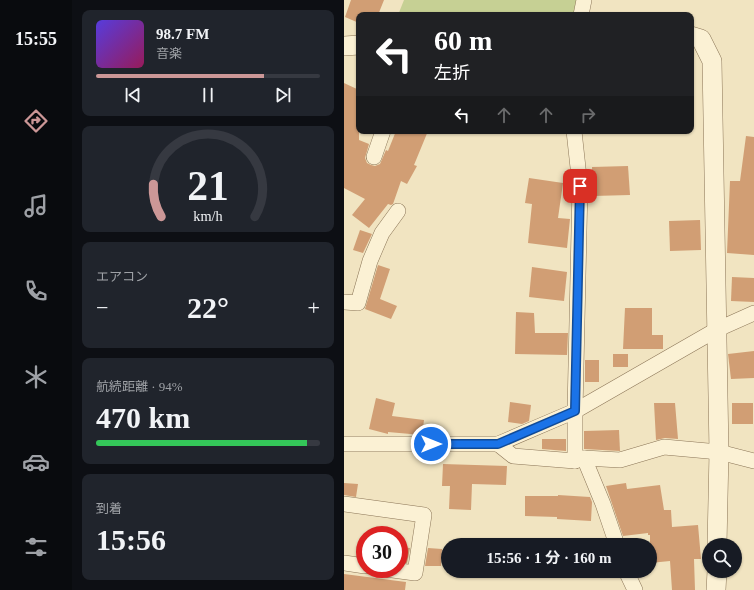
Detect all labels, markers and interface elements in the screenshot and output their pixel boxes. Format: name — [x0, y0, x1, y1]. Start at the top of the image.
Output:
text: 60 m — [434, 25, 492, 56]
text: 98.7 FM — [156, 26, 209, 42]
icon: left — [368, 28, 420, 80]
text: 15:55 — [15, 29, 57, 49]
text: 音楽 — [156, 46, 182, 61]
text: 左折 — [434, 63, 470, 83]
icon: previous — [122, 84, 144, 106]
icon: pause — [197, 84, 219, 106]
icon: next — [272, 84, 294, 106]
icon: left — [451, 104, 473, 126]
icon: ahead — [493, 104, 515, 126]
icon: ahead — [535, 104, 557, 126]
icon: right — [577, 104, 599, 126]
icon: directions — [22, 107, 50, 135]
text: 21 — [187, 163, 229, 209]
pin — [563, 169, 597, 203]
icon: arrive — [569, 175, 591, 197]
icon: music — [22, 192, 50, 220]
text: km/h — [193, 208, 223, 224]
text: エアコン — [96, 269, 148, 284]
icon: phone — [22, 277, 50, 305]
text: 22° — [187, 291, 229, 324]
text: − — [96, 295, 108, 320]
text: + — [308, 295, 320, 320]
icon: climate — [22, 363, 50, 391]
text: 航続距離 · 94% — [96, 379, 183, 394]
text: 470 km — [96, 401, 190, 434]
position arrow — [410, 423, 452, 465]
icon: car — [22, 448, 50, 476]
text: 到着 — [96, 501, 122, 516]
text: 15:56 — [96, 523, 166, 556]
speed limit sign: 30 — [356, 526, 408, 578]
icon: filters — [22, 533, 50, 561]
map controls — [702, 538, 742, 578]
button: search — [702, 538, 742, 578]
text: 15:56 · 1 分 · 160 m — [487, 550, 612, 566]

